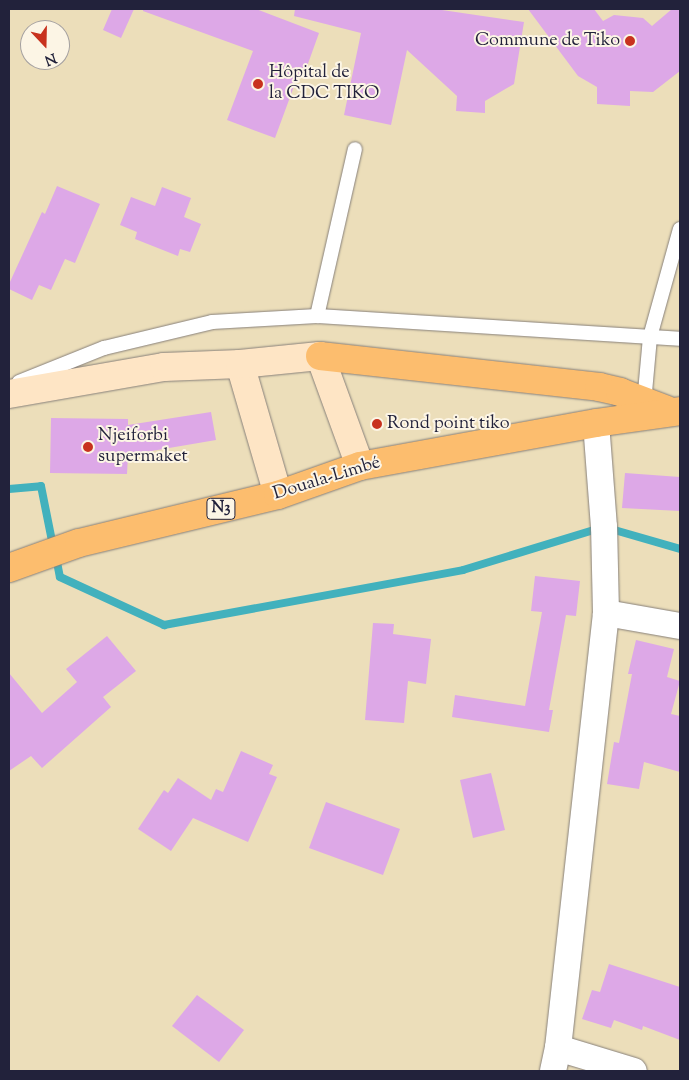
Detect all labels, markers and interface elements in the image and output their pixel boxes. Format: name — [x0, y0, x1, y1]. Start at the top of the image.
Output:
north arrow — [20, 20, 70, 70]
place label: Commune de Tiko — [475, 30, 620, 52]
marker: Commune de Tiko — [624, 35, 636, 47]
text: N — [41, 47, 59, 69]
place label: Hôpital de la CDC TIKO — [269, 63, 379, 106]
marker: Hôpital de la CDC TIKO — [251, 77, 265, 91]
place label: Rond point tiko — [387, 413, 510, 435]
marker: Rond point tiko — [371, 418, 383, 430]
place label: Njeiforbi supermaket — [98, 426, 188, 468]
marker: Njeiforbi supermaket — [82, 441, 94, 453]
street label: Douala-Limbé — [271, 452, 383, 506]
road number: N3 — [206, 496, 236, 522]

